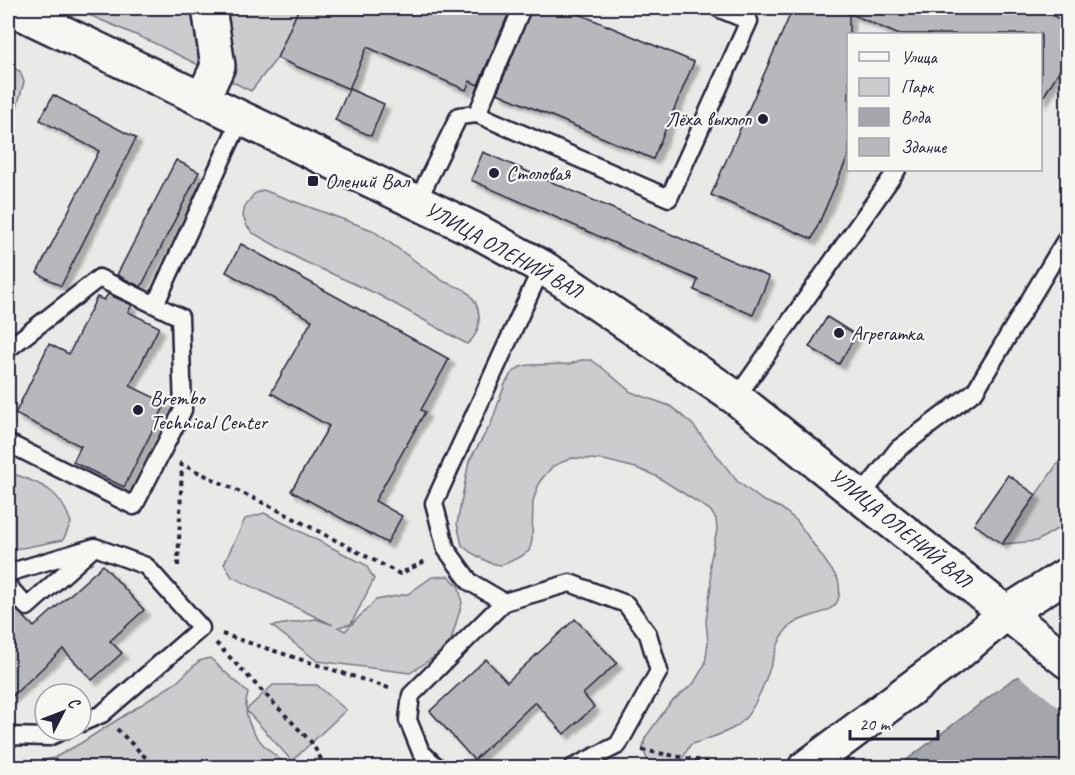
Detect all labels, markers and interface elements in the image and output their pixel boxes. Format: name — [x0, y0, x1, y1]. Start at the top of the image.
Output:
legend — [847, 33, 1042, 171]
text: Улица — [901, 46, 938, 68]
text: Парк — [901, 76, 935, 98]
place label: Лёха выхлоп — [665, 106, 752, 132]
text: Вода — [901, 106, 932, 128]
marker: Лёха выхлоп — [756, 112, 770, 126]
text: Здание — [901, 136, 947, 158]
place label: Столовая — [506, 160, 572, 186]
marker: Столовая — [487, 166, 501, 180]
place label: Олений Вал — [325, 168, 411, 194]
marker: Олений Вал — [306, 174, 320, 188]
street label: УЛИЦА ОЛЕНИЙ ВАЛ — [421, 196, 588, 305]
place label: Агрегатка — [851, 320, 925, 346]
marker: Агрегатка — [832, 326, 846, 340]
place label: Brembo Technical Center — [150, 385, 269, 435]
marker: Brembo Technical Center — [131, 403, 145, 417]
street label: УЛИЦА ОЛЕНИЙ ВАЛ — [824, 462, 979, 594]
north arrow — [33, 682, 93, 742]
text: С — [63, 693, 85, 714]
scale bar — [850, 703, 938, 741]
text: 20 m — [859, 713, 892, 735]

